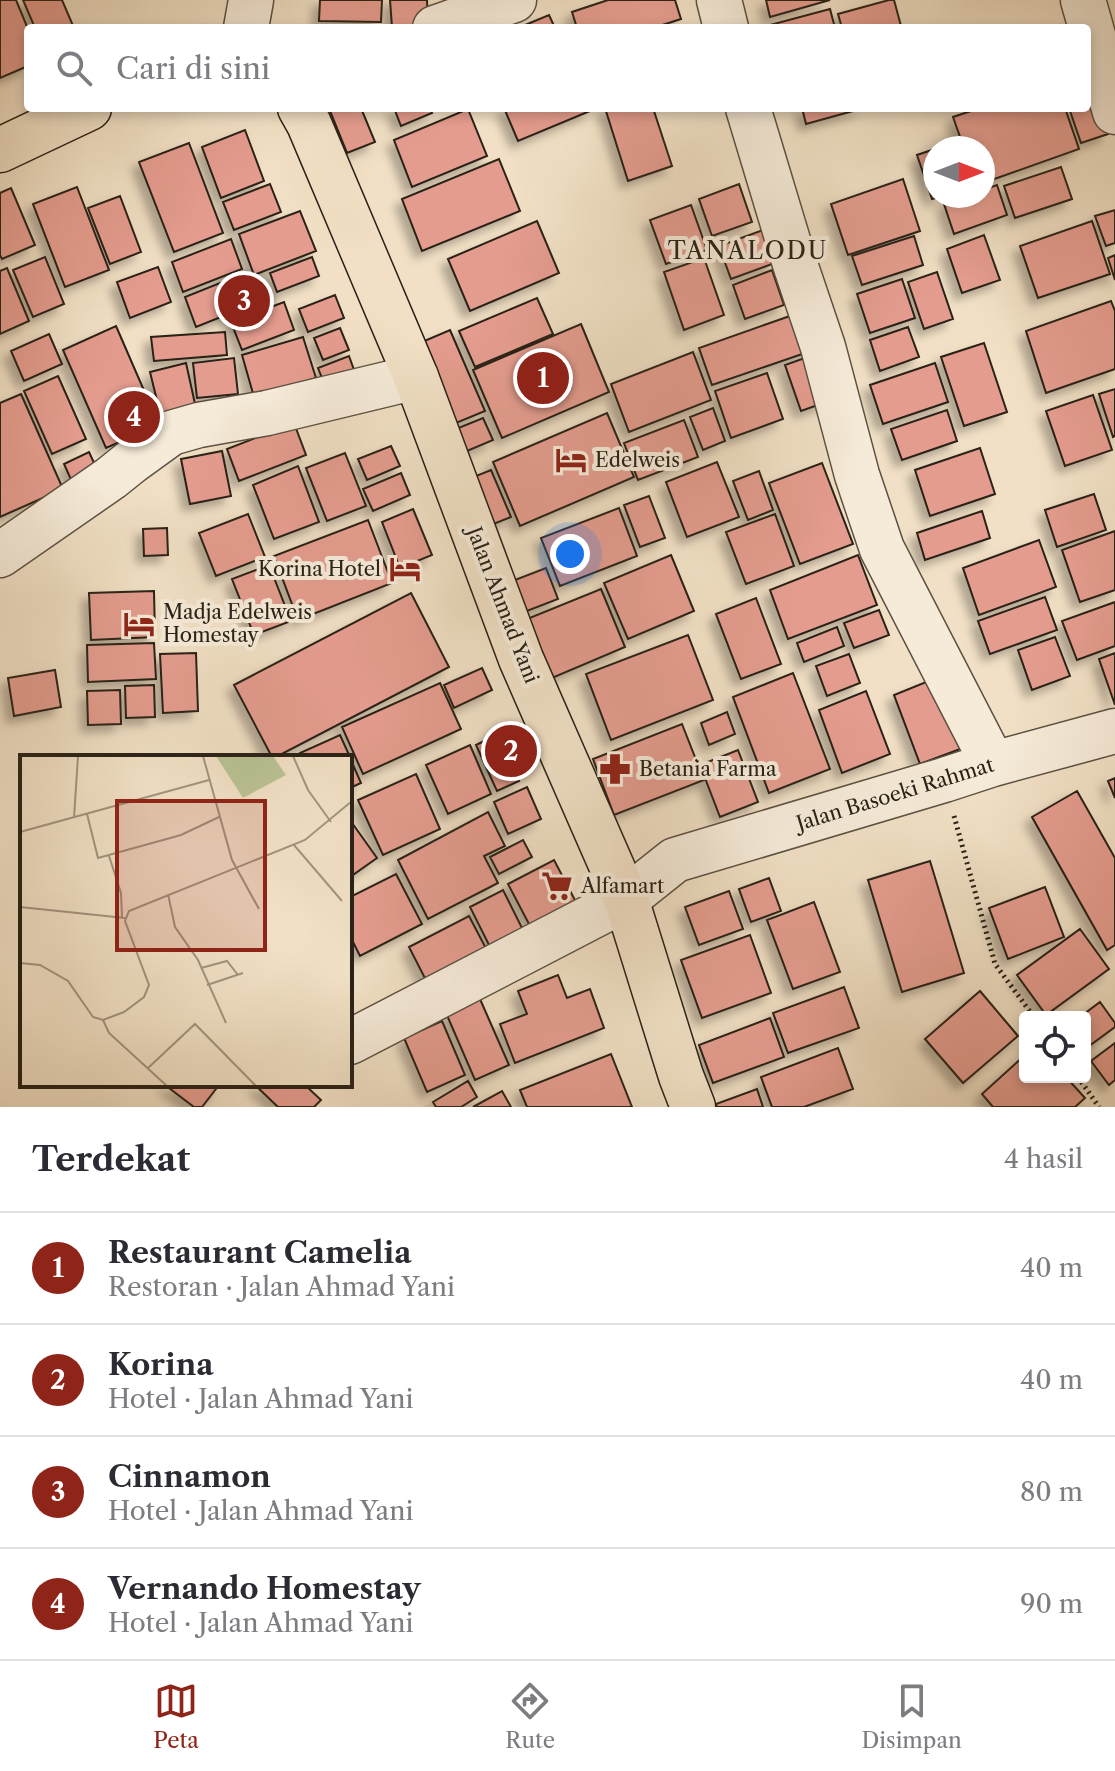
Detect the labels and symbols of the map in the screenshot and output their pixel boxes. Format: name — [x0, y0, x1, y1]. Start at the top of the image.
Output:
north arrow — [923, 136, 995, 208]
district label: TANALODU — [668, 236, 828, 265]
pin: 3 — [218, 271, 270, 331]
pin: 1 — [517, 348, 569, 408]
pin: 4 — [108, 387, 160, 447]
hotel icon: Edelweis — [554, 443, 588, 477]
place label: Edelweis — [595, 448, 680, 472]
street label: Jalan Ahmad Yani — [461, 521, 544, 687]
your location — [550, 534, 590, 574]
hotel icon: Korina Hotel — [388, 552, 422, 586]
place label: Korina Hotel — [258, 557, 381, 581]
place label: Madja Edelweis Homestay — [163, 600, 312, 647]
hotel icon: Madja Edelweis Homestay — [122, 607, 156, 641]
pin: 2 — [485, 721, 537, 781]
pharmacy icon: Betania Farma — [598, 752, 632, 786]
street label: Jalan Basoeki Rahmat — [790, 753, 997, 836]
inset map — [20, 755, 352, 1087]
place label: Betania Farma — [639, 757, 777, 781]
supermarket icon: Alfamart — [540, 869, 574, 903]
place label: Alfamart — [580, 874, 664, 898]

